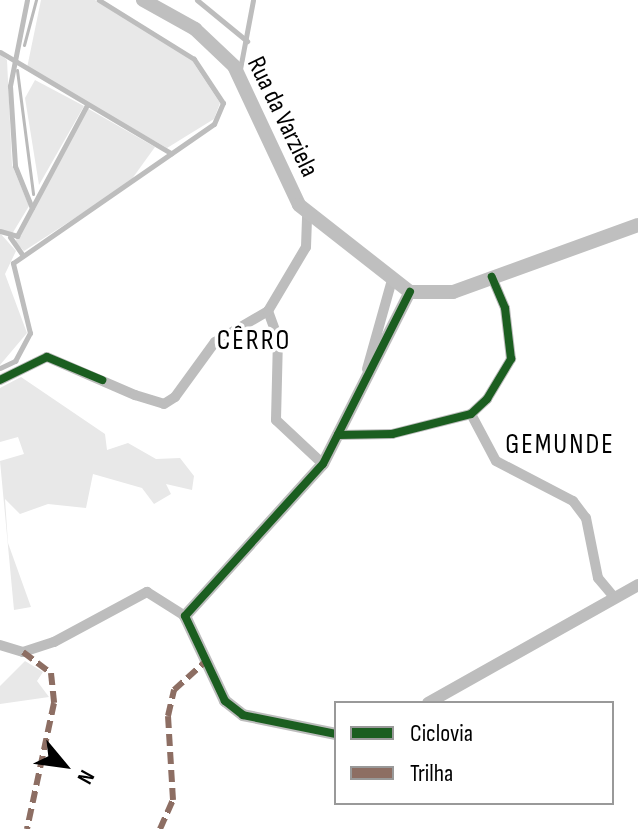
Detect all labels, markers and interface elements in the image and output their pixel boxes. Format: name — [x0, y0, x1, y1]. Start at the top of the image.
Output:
street label: Rua da Varziela — [240, 52, 324, 182]
district label: CÊRRO — [217, 324, 291, 358]
district label: GEMUNDE — [505, 428, 615, 462]
legend — [334, 701, 614, 805]
text: Ciclovia — [410, 719, 473, 748]
north arrow — [24, 725, 104, 805]
text: Trilha — [410, 759, 453, 788]
text: N — [71, 765, 100, 789]

